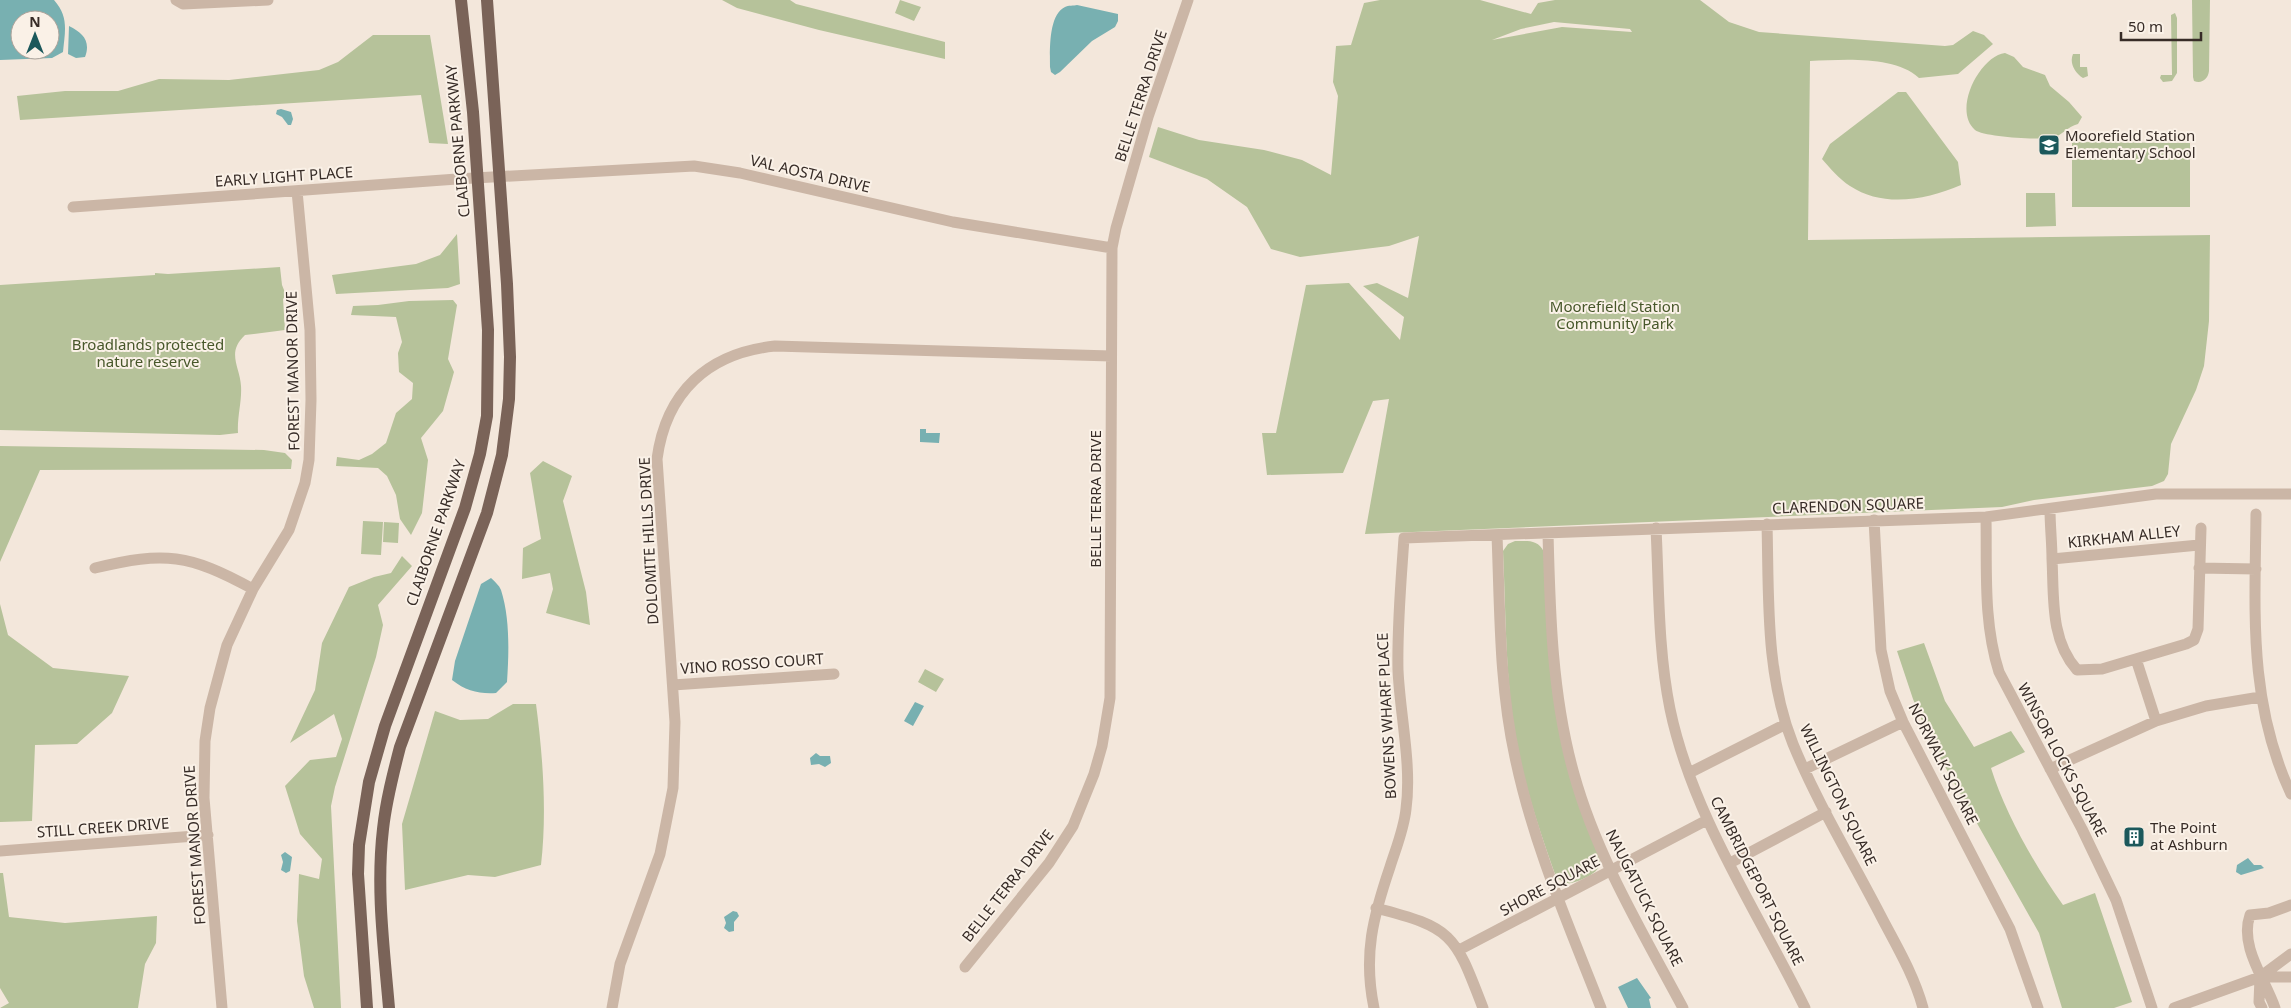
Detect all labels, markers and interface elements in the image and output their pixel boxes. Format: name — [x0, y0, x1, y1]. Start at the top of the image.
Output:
north arrow — [10, 10, 60, 60]
scale bar — [2121, 10, 2201, 42]
text: N — [29, 12, 41, 31]
text: 50 m — [2128, 16, 2163, 36]
street label: BELLE TERRA DRIVE — [1109, 27, 1171, 164]
street label: CLAIBORNE PARKWAY — [440, 63, 474, 218]
place label: Moorefield Station Elementary School — [2065, 125, 2196, 162]
school or university icon: Moorefield Station Elementary School — [2037, 133, 2061, 157]
street label: VAL AOSTA DRIVE — [748, 150, 872, 197]
street label: EARLY LIGHT PLACE — [214, 161, 354, 191]
street label: FOREST MANOR DRIVE — [281, 291, 303, 451]
park label: Moorefield Station Community Park — [1550, 296, 1680, 333]
park label: Broadlands protected nature reserve — [72, 334, 224, 371]
street label: BELLE TERRA DRIVE — [1085, 430, 1105, 568]
street label: CLAIBORNE PARKWAY — [401, 456, 470, 608]
street label: DOLOMITE HILLS DRIVE — [634, 457, 662, 625]
street label: CLARENDON SQUARE — [1772, 492, 1924, 518]
street label: KIRKHAM ALLEY — [2066, 520, 2182, 552]
street label: BOWENS WHARF PLACE — [1372, 632, 1400, 800]
street label: VINO ROSSO COURT — [680, 648, 825, 678]
street label: WINSOR LOCKS SQUARE — [2014, 679, 2112, 840]
street label: NORWALK SQUARE — [1904, 699, 1983, 828]
street label: WILLINGTON SQUARE — [1796, 720, 1882, 869]
street label: FOREST MANOR DRIVE — [178, 765, 210, 926]
street label: CAMBRIDGEPORT SQUARE — [1706, 793, 1809, 969]
street label: STILL CREEK DRIVE — [36, 812, 170, 842]
place label: The Point at Ashburn — [2150, 817, 2228, 854]
street label: BELLE TERRA DRIVE — [957, 825, 1057, 946]
building icon: The Point at Ashburn — [2122, 825, 2146, 849]
street label: NAUGATUCK SQUARE — [1602, 826, 1688, 970]
street label: SHORE SQUARE — [1496, 850, 1603, 920]

